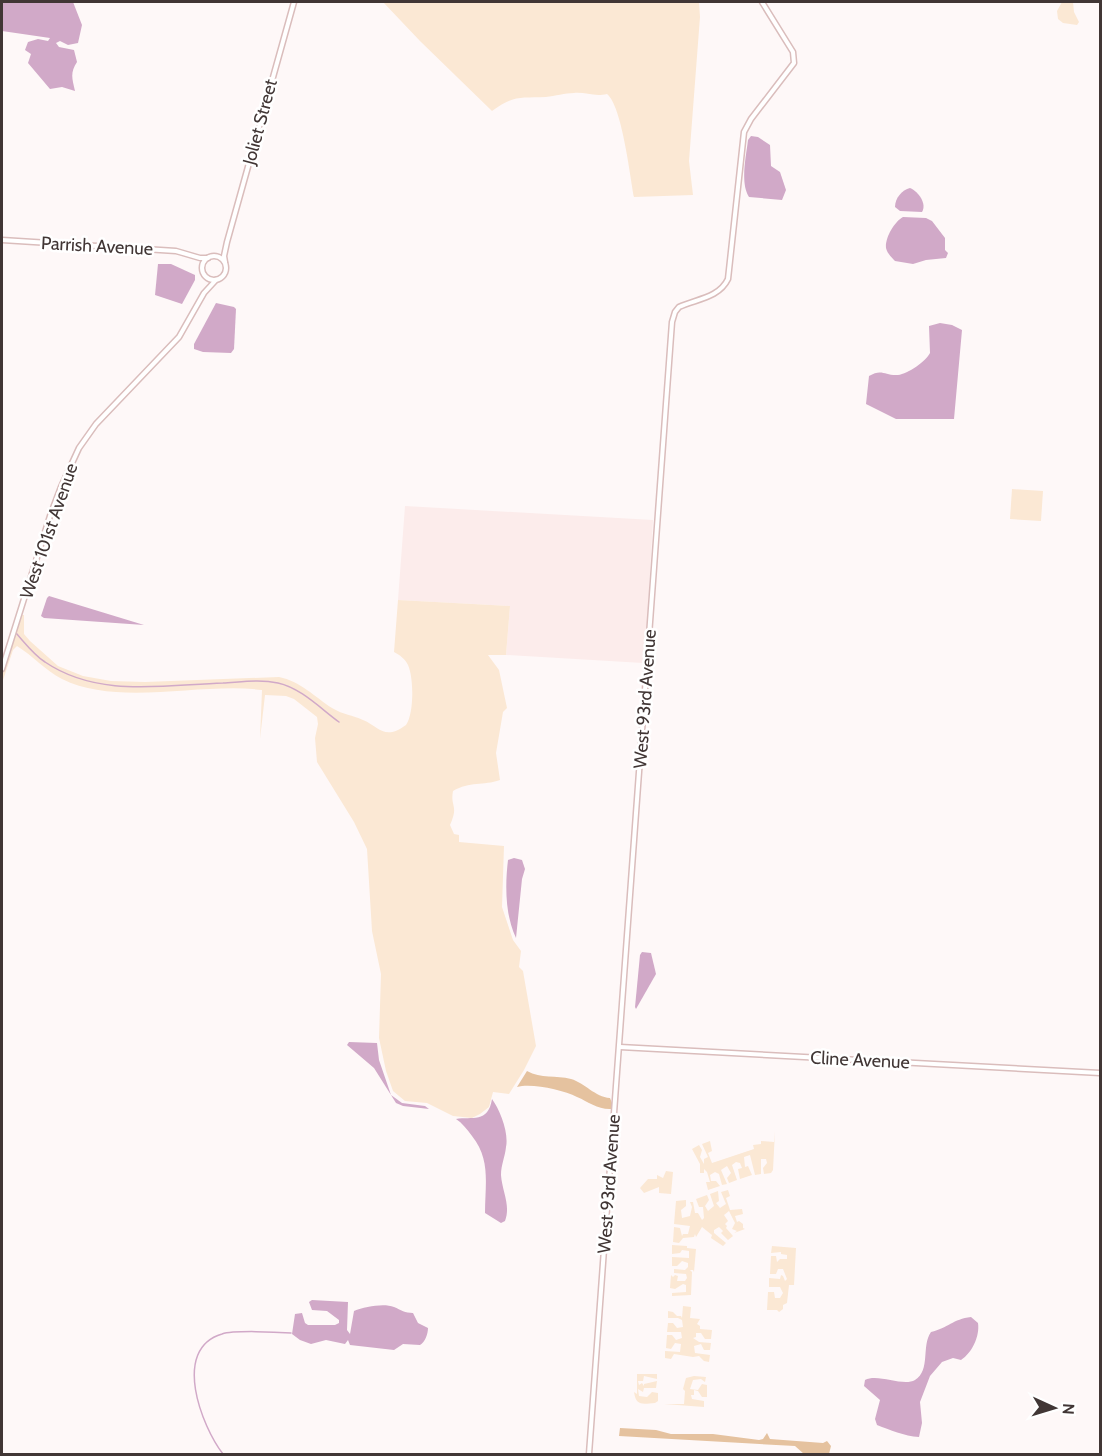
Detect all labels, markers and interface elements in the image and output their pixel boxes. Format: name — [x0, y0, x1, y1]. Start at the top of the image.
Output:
street label: Joliet Street — [238, 77, 282, 168]
street label: Parrish Avenue — [40, 232, 154, 260]
street label: West 101st Avenue — [15, 460, 83, 602]
street label: West 93rd Avenue — [629, 629, 661, 769]
street label: Cline Avenue — [810, 1046, 910, 1074]
street label: West 93rd Avenue — [593, 1114, 625, 1254]
north arrow — [1024, 1378, 1084, 1438]
text: N — [1059, 1403, 1078, 1415]

